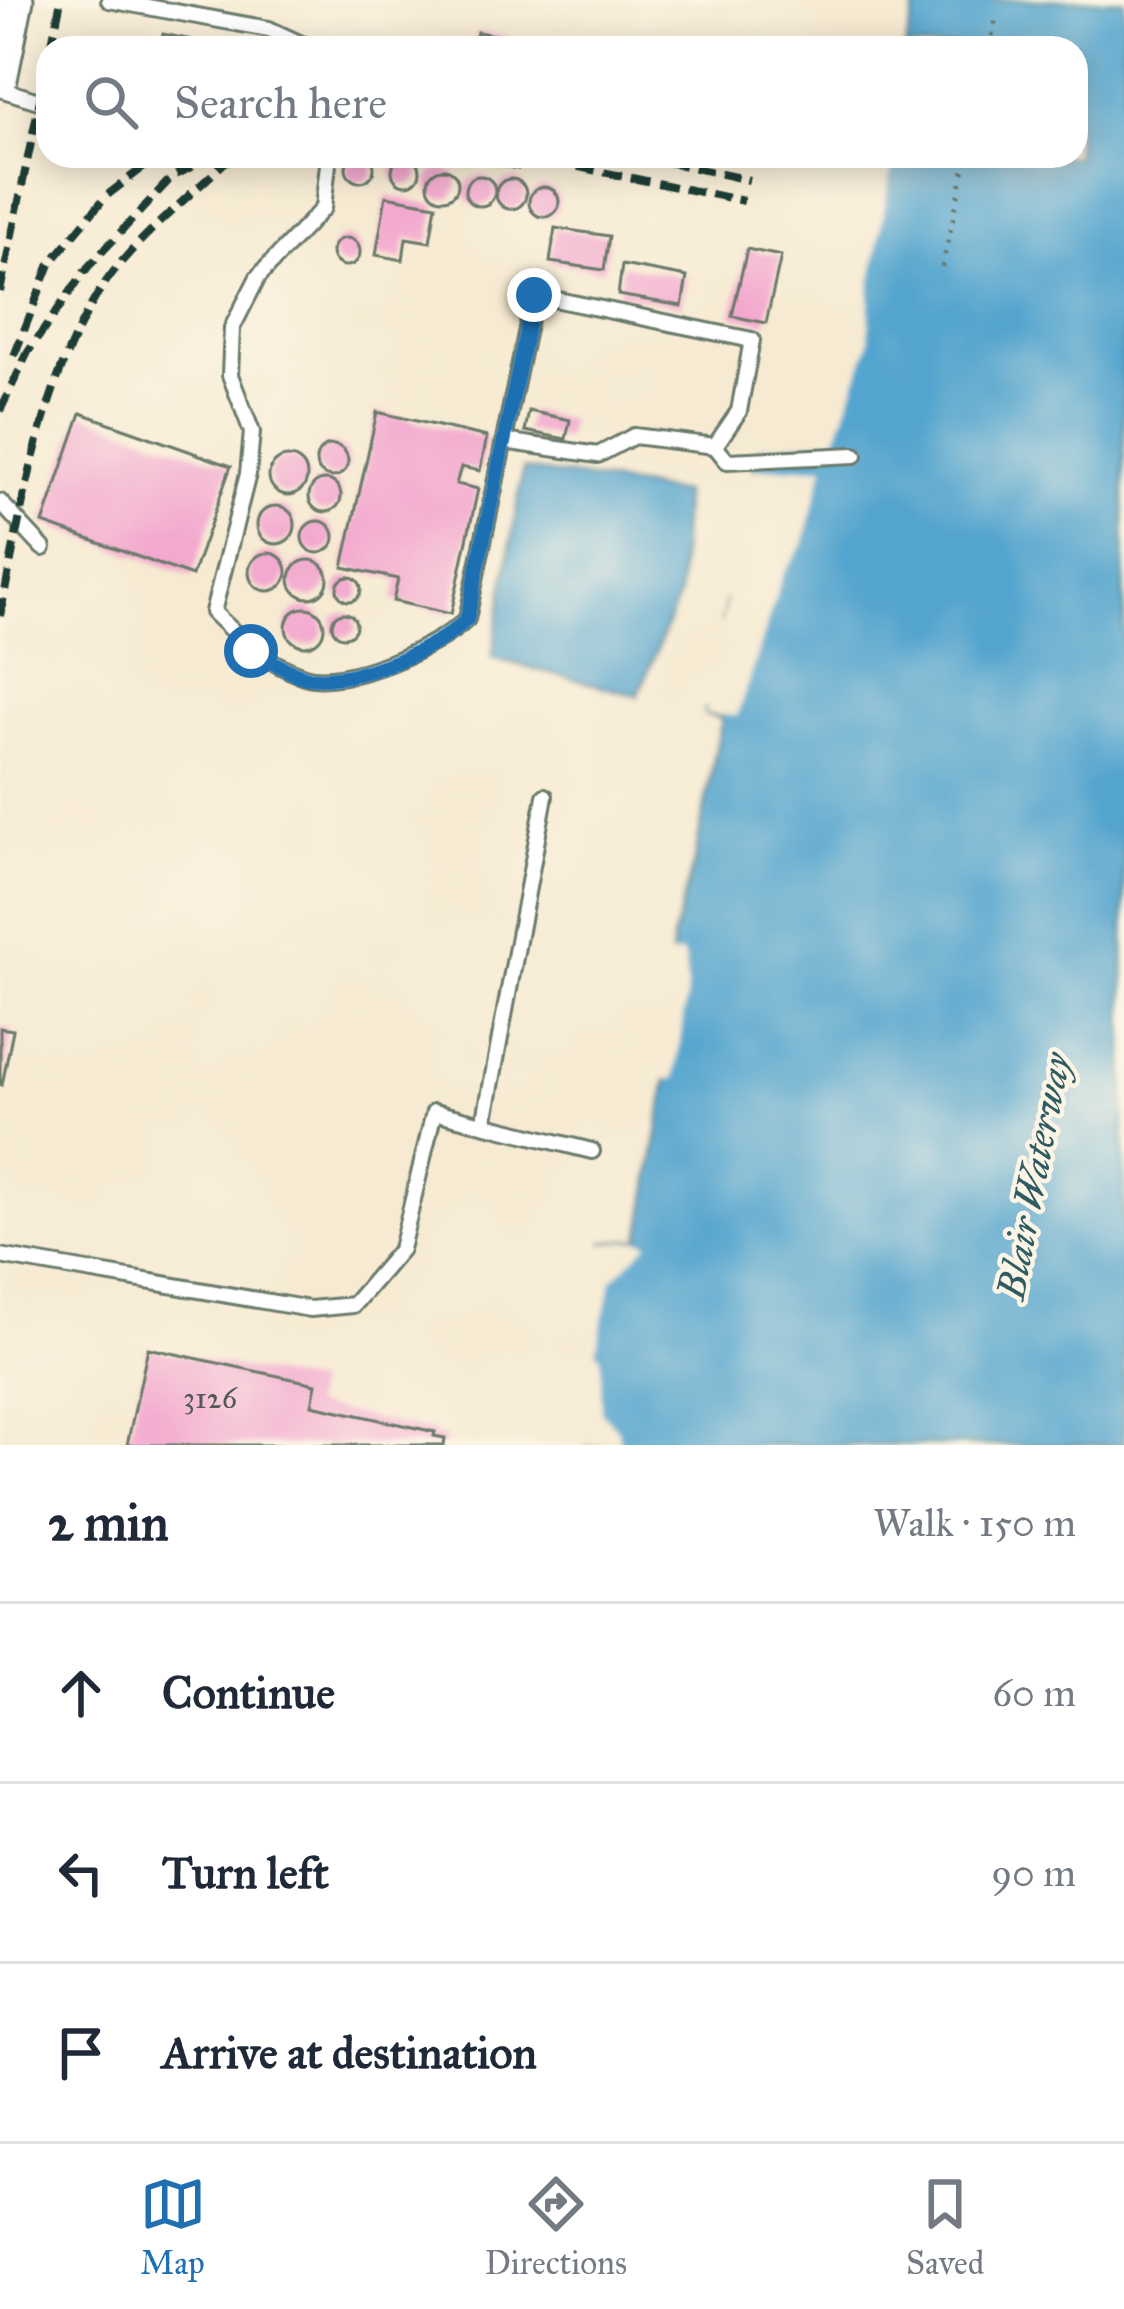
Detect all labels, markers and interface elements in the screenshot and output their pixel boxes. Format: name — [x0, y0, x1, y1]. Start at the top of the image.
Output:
search box — [36, 36, 1088, 168]
icon: search — [78, 69, 144, 135]
text: Search here — [174, 75, 387, 130]
route end — [507, 268, 561, 322]
route start — [224, 624, 278, 678]
water label: Blair Waterway — [986, 1048, 1082, 1305]
house number: 3126 — [183, 1380, 239, 1416]
text: 2 min — [48, 1492, 169, 1554]
text: Walk · 150 m — [873, 1499, 1076, 1547]
icon: ahead — [48, 1660, 114, 1726]
text: Continue — [162, 1665, 335, 1720]
text: 60 m — [992, 1669, 1076, 1717]
icon: left — [48, 1840, 114, 1906]
text: Turn left — [162, 1845, 329, 1900]
text: 90 m — [991, 1849, 1076, 1897]
icon: arrive — [48, 2020, 114, 2086]
text: Arrive at destination — [162, 2025, 537, 2080]
tab: Map — [140, 2171, 206, 2283]
tab: Directions — [485, 2171, 627, 2283]
tab: Saved — [906, 2171, 984, 2283]

